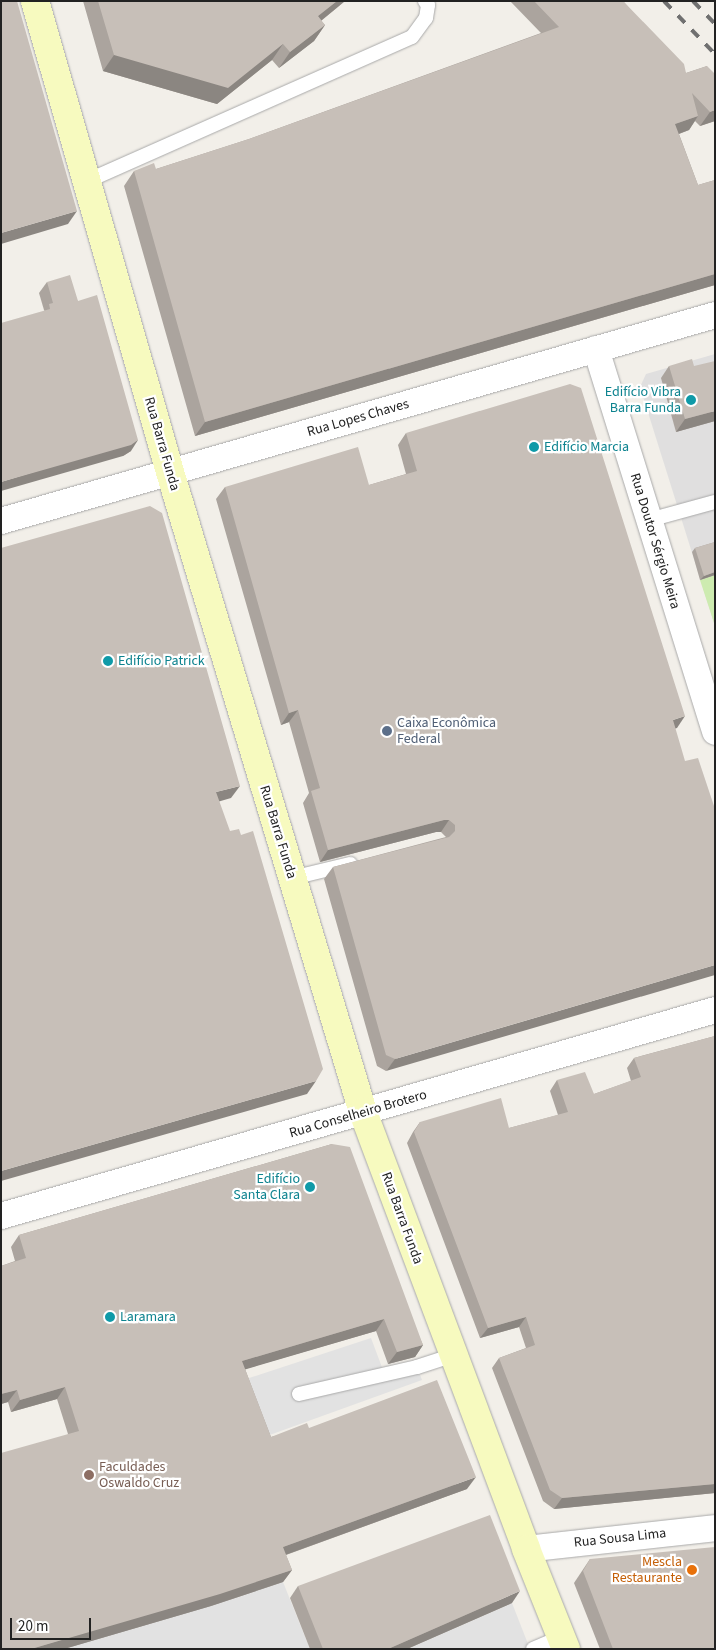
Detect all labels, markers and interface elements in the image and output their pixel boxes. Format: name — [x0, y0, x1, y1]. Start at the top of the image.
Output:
place label: Edifício Vibra Barra Funda — [605, 384, 681, 417]
marker: Edifício Vibra Barra Funda — [685, 394, 697, 406]
street label: Rua Barra Funda — [141, 395, 183, 493]
street label: Rua Lopes Chaves — [305, 395, 411, 441]
place label: Edifício Marcia — [544, 439, 629, 455]
marker: Edifício Marcia — [528, 441, 540, 453]
street label: Rua Doutor Sérgio Meira — [626, 471, 684, 611]
place label: Edifício Patrick — [118, 653, 205, 669]
marker: Edifício Patrick — [102, 655, 114, 667]
place label: Caixa Econômica Federal — [397, 715, 496, 748]
marker: Caixa Econômica Federal — [381, 725, 393, 737]
street label: Rua Barra Funda — [256, 783, 300, 881]
street label: Rua Conselheiro Brotero — [287, 1086, 429, 1142]
street label: Rua Barra Funda — [378, 1170, 426, 1266]
place label: Edifício Santa Clara — [233, 1171, 300, 1204]
marker: Edifício Santa Clara — [304, 1181, 316, 1193]
place label: Laramara — [120, 1309, 176, 1325]
marker: Laramara — [104, 1311, 116, 1323]
place label: Faculdades Oswaldo Cruz — [99, 1459, 179, 1491]
marker: Faculdades Oswaldo Cruz — [83, 1469, 95, 1481]
street label: Rua Sousa Lima — [573, 1525, 667, 1551]
place label: Mescla Restaurante — [612, 1554, 682, 1586]
marker: Mescla Restaurante — [686, 1564, 698, 1576]
scale bar — [12, 1608, 94, 1640]
text: 20 m — [18, 1616, 48, 1637]

